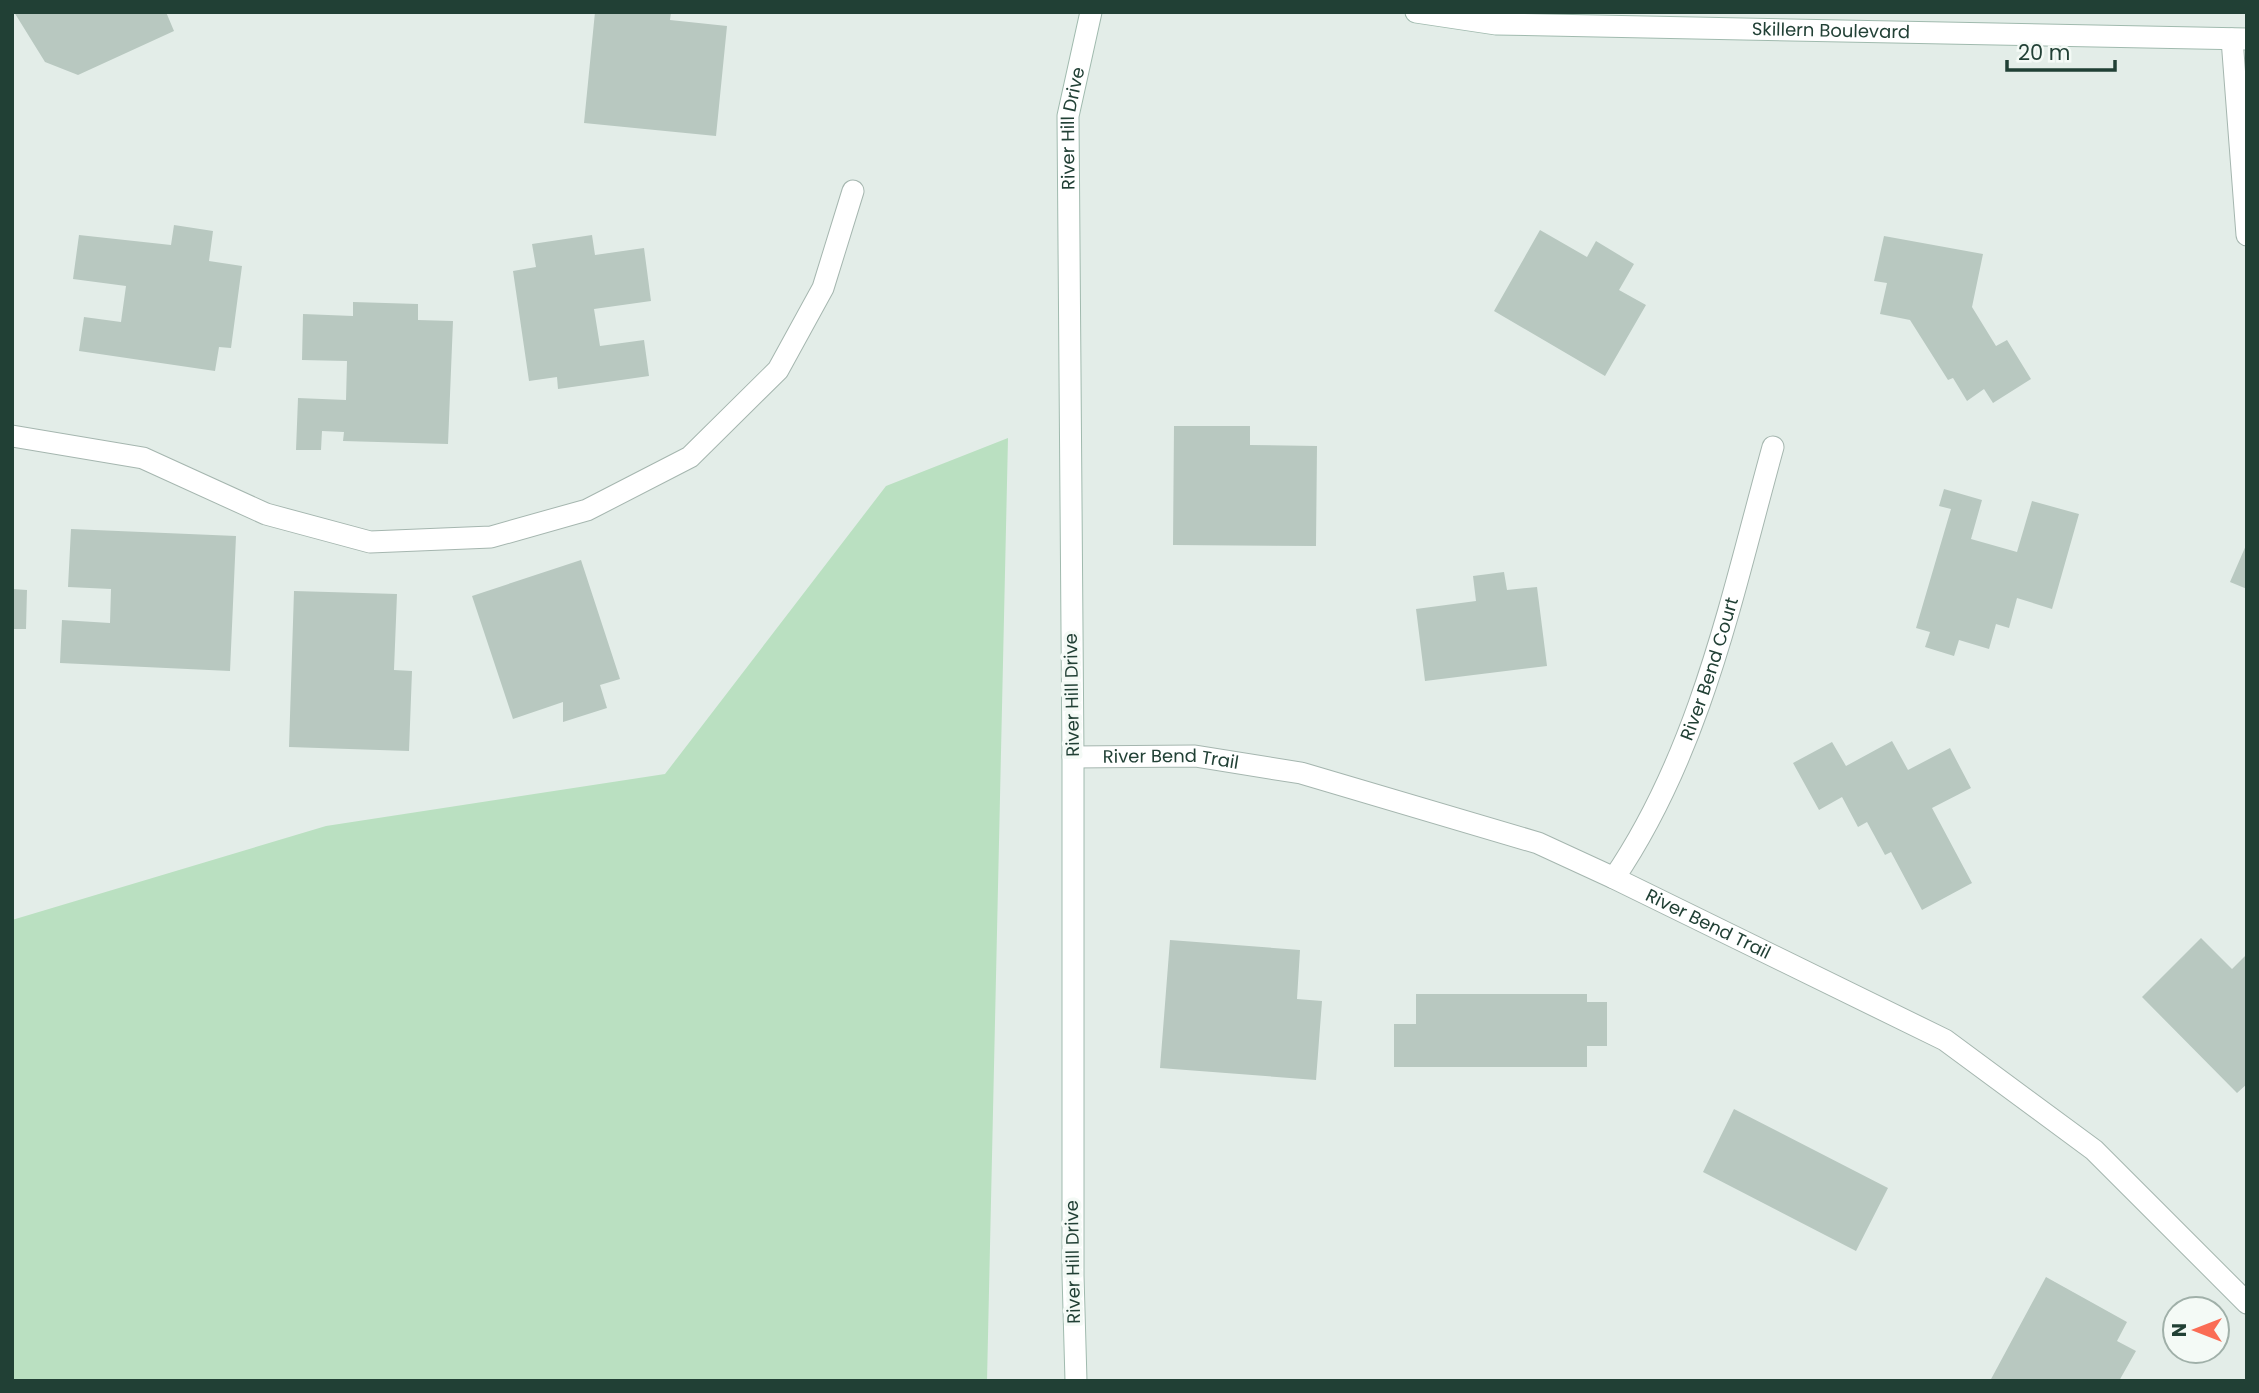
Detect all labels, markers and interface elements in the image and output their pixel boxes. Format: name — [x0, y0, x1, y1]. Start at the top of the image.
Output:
street label: Skillern Boulevard — [1752, 16, 1910, 44]
scale bar — [2007, 28, 2116, 72]
text: 20 m — [2018, 38, 2071, 67]
street label: River Hill Drive — [1055, 64, 1090, 190]
street label: River Bend Court — [1674, 594, 1744, 744]
street label: River Hill Drive — [1058, 633, 1085, 757]
street label: River Bend Trail — [1103, 743, 1241, 775]
street label: River Bend Trail — [1642, 882, 1775, 965]
street label: River Hill Drive — [1059, 1200, 1086, 1324]
north arrow — [2161, 1295, 2231, 1365]
text: N — [2166, 1323, 2193, 1337]

